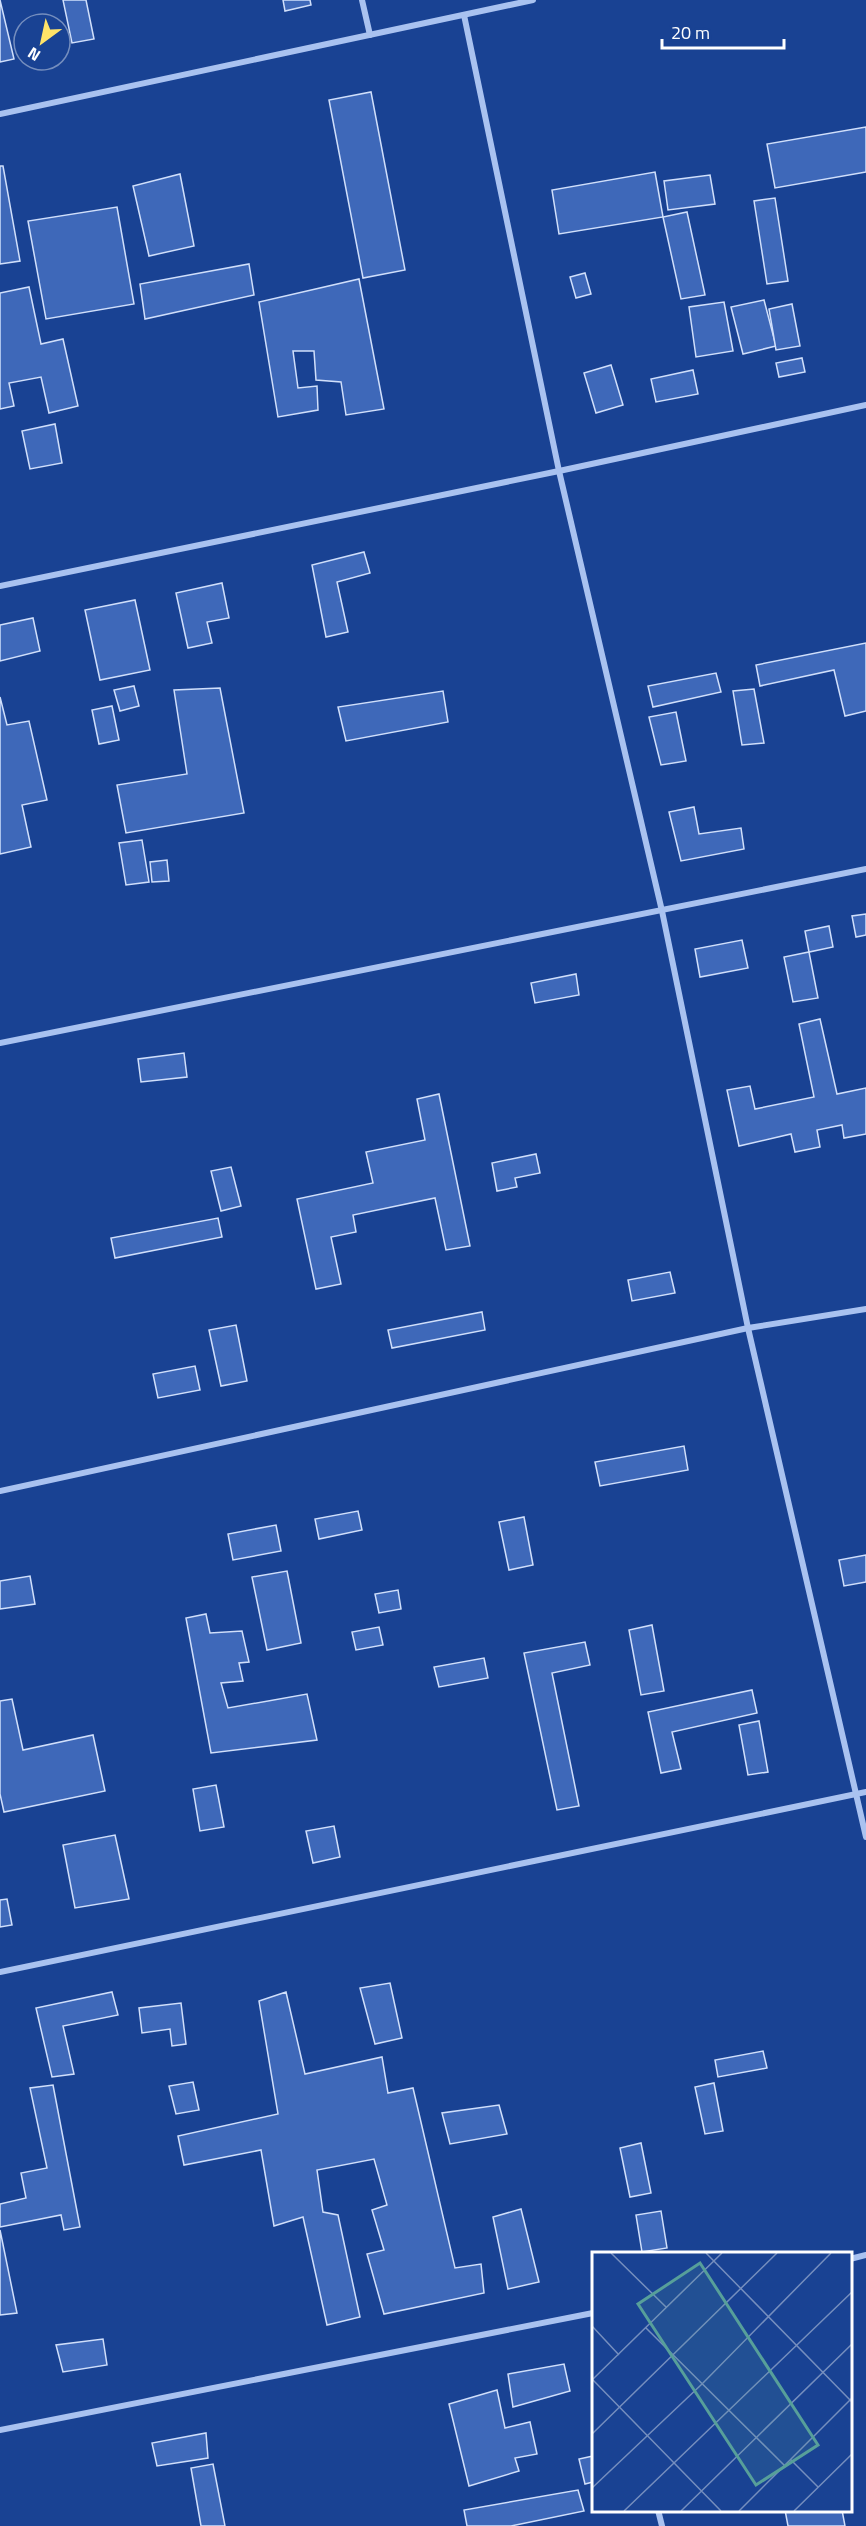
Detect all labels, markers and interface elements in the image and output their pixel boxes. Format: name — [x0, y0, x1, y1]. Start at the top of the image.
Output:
north arrow — [12, 12, 72, 72]
scale bar — [662, 12, 784, 50]
text: 20 m — [671, 19, 710, 46]
text: N — [23, 41, 45, 68]
inset map — [592, 2252, 851, 2511]

